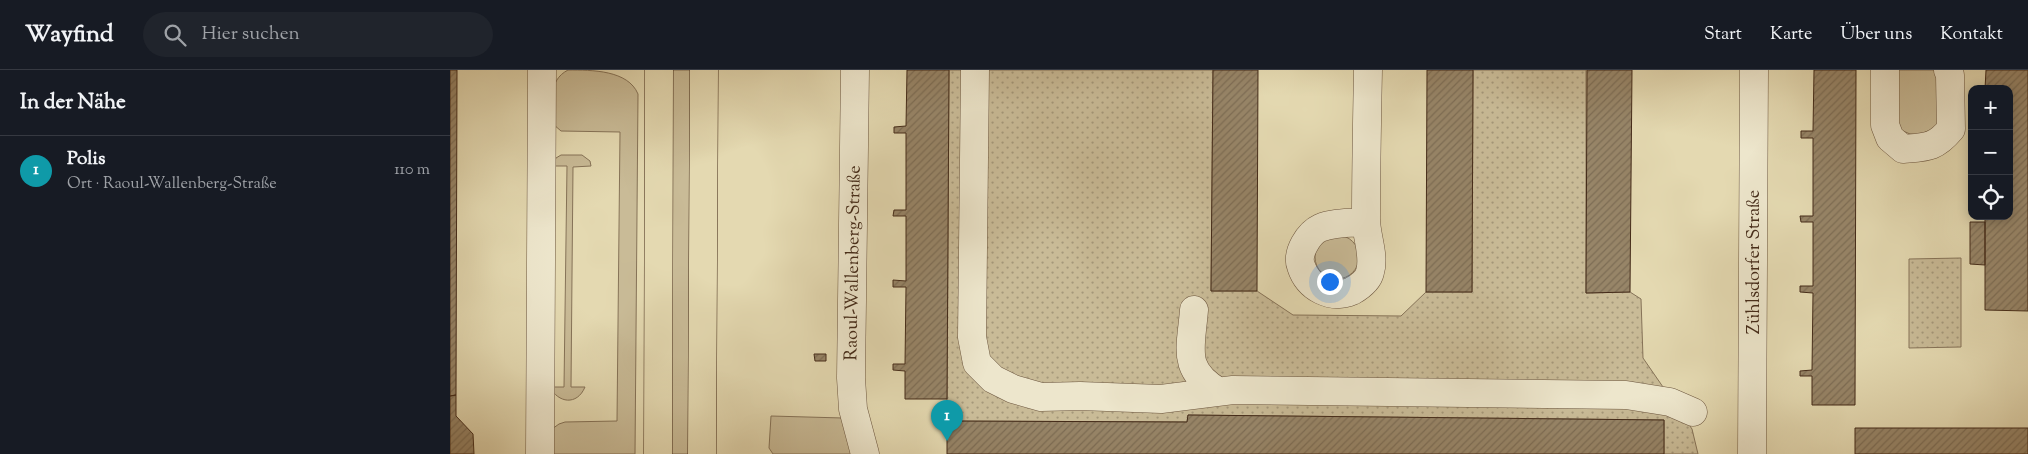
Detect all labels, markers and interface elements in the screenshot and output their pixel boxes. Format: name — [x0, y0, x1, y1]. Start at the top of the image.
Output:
search box — [143, 12, 493, 57]
text: Wayfind — [25, 18, 113, 52]
icon: search — [161, 21, 189, 49]
text: Hier suchen — [201, 21, 300, 48]
text: Start — [1704, 22, 1742, 48]
text: Karte — [1770, 22, 1812, 48]
text: Über uns — [1840, 22, 1912, 48]
text: Kontakt — [1940, 22, 2003, 48]
map controls — [1968, 85, 2013, 220]
button: + — [1968, 85, 2013, 130]
text: In der Nähe — [20, 88, 126, 118]
button: − — [1968, 130, 2013, 175]
text: Polis — [67, 146, 105, 173]
text: 1 — [33, 159, 39, 182]
text: 110 m — [394, 159, 430, 182]
street label: Raoul-Wallenberg-Straße — [839, 165, 869, 361]
text: Ort · Raoul-Wallenberg-Straße — [67, 173, 277, 196]
button: locate — [1968, 175, 2013, 220]
street label: Zühlsdorfer Straße — [1742, 190, 1768, 334]
your location — [1317, 269, 1343, 295]
pin: 1 — [931, 400, 963, 441]

